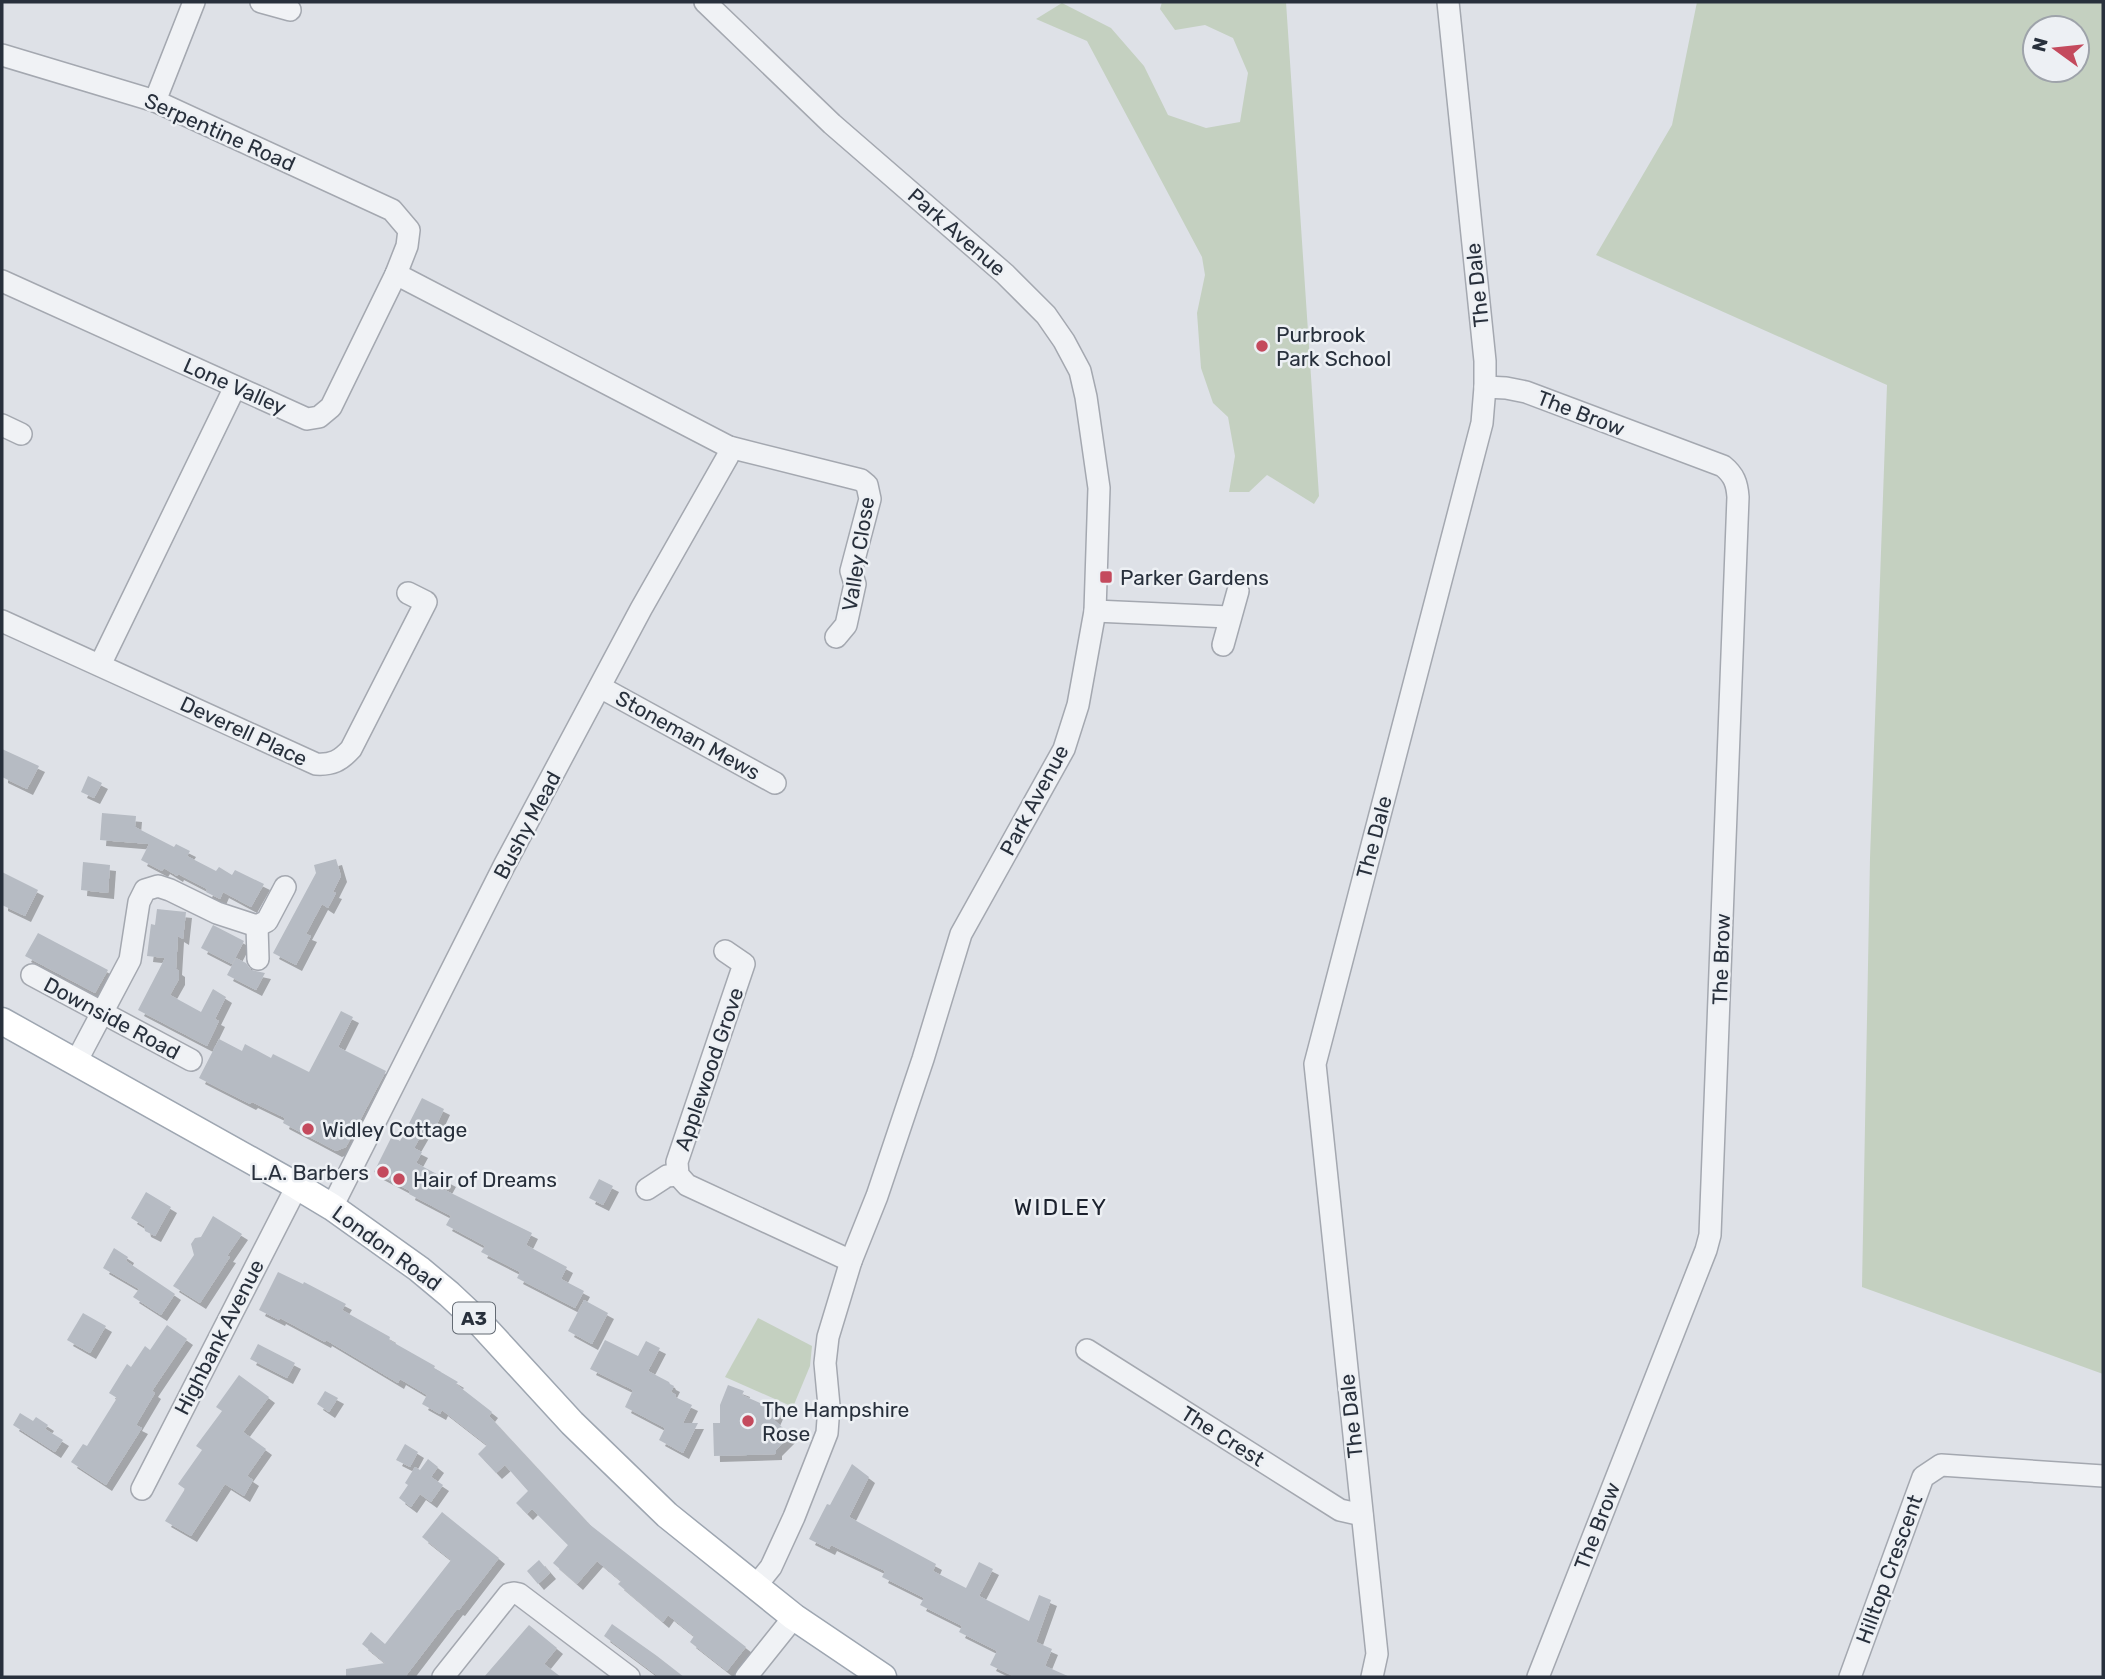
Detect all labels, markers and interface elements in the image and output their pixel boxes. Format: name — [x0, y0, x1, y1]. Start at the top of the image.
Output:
north arrow — [2021, 14, 2091, 84]
text: N — [2027, 35, 2053, 54]
street label: Serpentine Road — [141, 88, 299, 176]
street label: Park Avenue — [903, 183, 1011, 281]
street label: The Dale — [1460, 242, 1494, 328]
place label: Purbrook Park School — [1276, 322, 1391, 371]
marker: Purbrook Park School — [1254, 338, 1270, 354]
street label: Lone Valley — [180, 352, 291, 420]
street label: The Brow — [1534, 385, 1628, 441]
street label: Valley Close — [837, 495, 879, 613]
place label: Parker Gardens — [1120, 565, 1269, 590]
marker: Parker Gardens — [1098, 569, 1114, 585]
street label: Stoneman Mews — [611, 685, 765, 785]
street label: Deverell Place — [177, 691, 311, 771]
street label: Park Avenue — [994, 740, 1074, 860]
street label: Bushy Mead — [488, 767, 566, 883]
street label: The Dale — [1351, 793, 1397, 881]
street label: The Brow — [1707, 913, 1735, 1005]
street label: Downside Road — [40, 972, 184, 1064]
street label: Applewood Grove — [669, 984, 749, 1154]
place label: Widley Cottage — [322, 1117, 467, 1142]
marker: Widley Cottage — [300, 1121, 316, 1137]
place label: L.A. Barbers — [251, 1160, 369, 1185]
marker: L.A. Barbers — [375, 1164, 391, 1180]
place label: Hair of Dreams — [413, 1167, 557, 1192]
marker: Hair of Dreams — [391, 1171, 407, 1187]
district label: WIDLEY — [1014, 1193, 1108, 1221]
street label: London Road — [328, 1200, 446, 1296]
street label: Highbank Avenue — [169, 1255, 269, 1419]
road number: A3 — [453, 1302, 495, 1334]
street label: The Dale — [1334, 1373, 1368, 1459]
place label: The Hampshire Rose — [762, 1397, 909, 1446]
street label: The Crest — [1177, 1401, 1269, 1471]
marker: The Hampshire Rose — [740, 1413, 756, 1429]
street label: The Brow — [1569, 1479, 1625, 1573]
street label: Hilltop Crescent — [1850, 1491, 1928, 1647]

